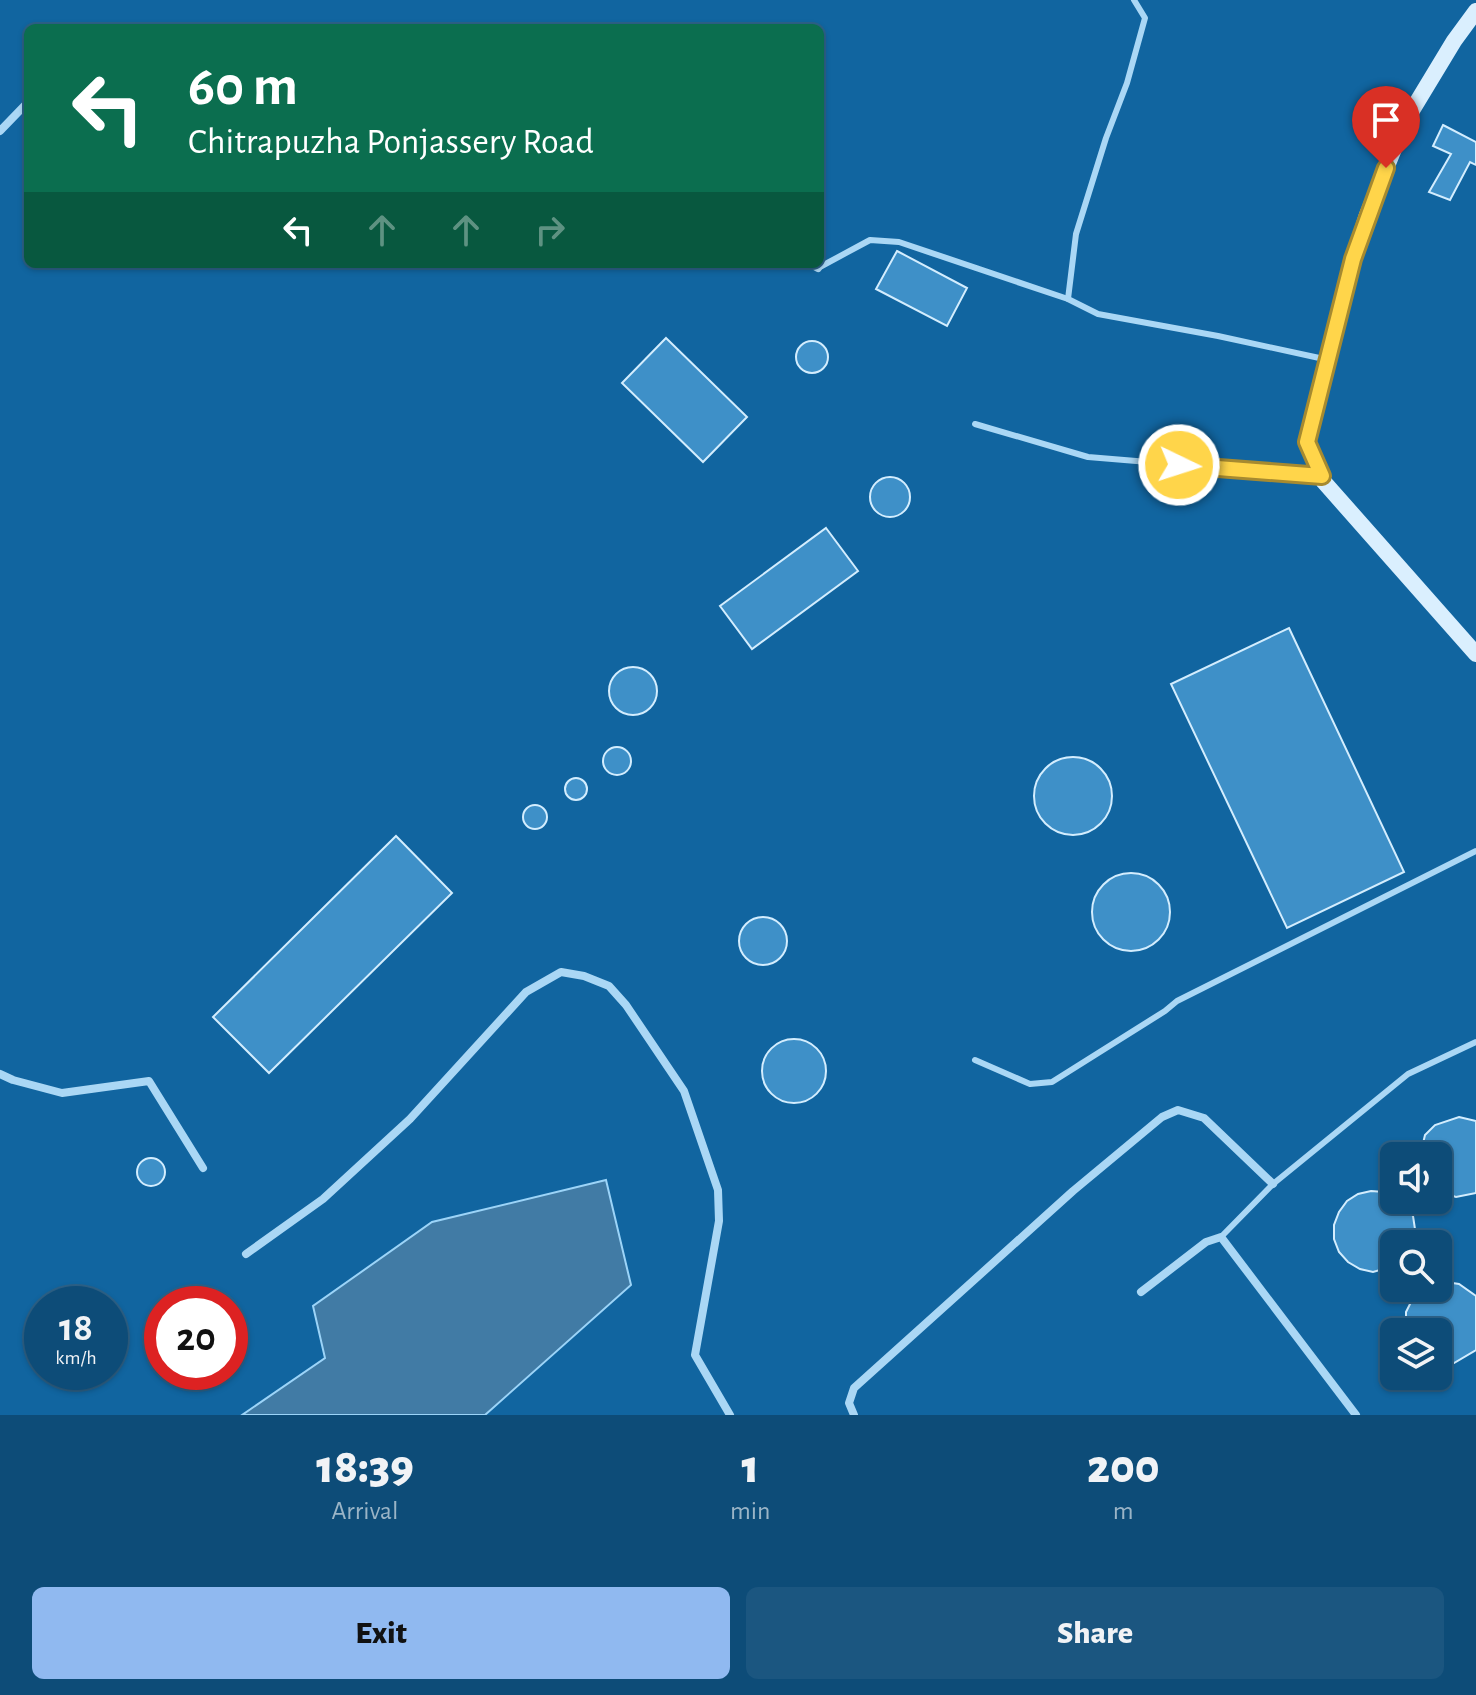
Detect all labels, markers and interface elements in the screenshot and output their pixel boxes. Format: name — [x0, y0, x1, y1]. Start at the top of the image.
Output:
icon: left — [56, 56, 160, 160]
text: 60 m — [188, 59, 298, 115]
pin — [1352, 86, 1420, 168]
icon: arrive — [1364, 98, 1408, 142]
text: Chitrapuzha Ponjassery Road — [188, 124, 594, 160]
icon: left — [276, 208, 320, 252]
icon: ahead — [360, 208, 404, 252]
icon: ahead — [444, 208, 488, 252]
icon: right — [528, 208, 572, 252]
position arrow — [1137, 423, 1221, 507]
map controls — [1380, 1142, 1452, 1390]
button: sound — [1380, 1142, 1452, 1214]
button: search — [1380, 1230, 1452, 1302]
speed limit sign: 20 — [144, 1286, 248, 1390]
text: 18 — [59, 1308, 93, 1348]
button: layers — [1380, 1318, 1452, 1390]
text: km/h — [55, 1348, 97, 1368]
text: 18:39 — [316, 1444, 414, 1492]
text: 1 — [741, 1444, 759, 1492]
text: 200 — [1087, 1444, 1160, 1492]
text: Arrival — [332, 1498, 398, 1524]
text: min — [730, 1498, 771, 1524]
text: m — [1113, 1498, 1134, 1524]
button: Exit — [32, 1587, 730, 1679]
button: Share — [746, 1587, 1444, 1679]

